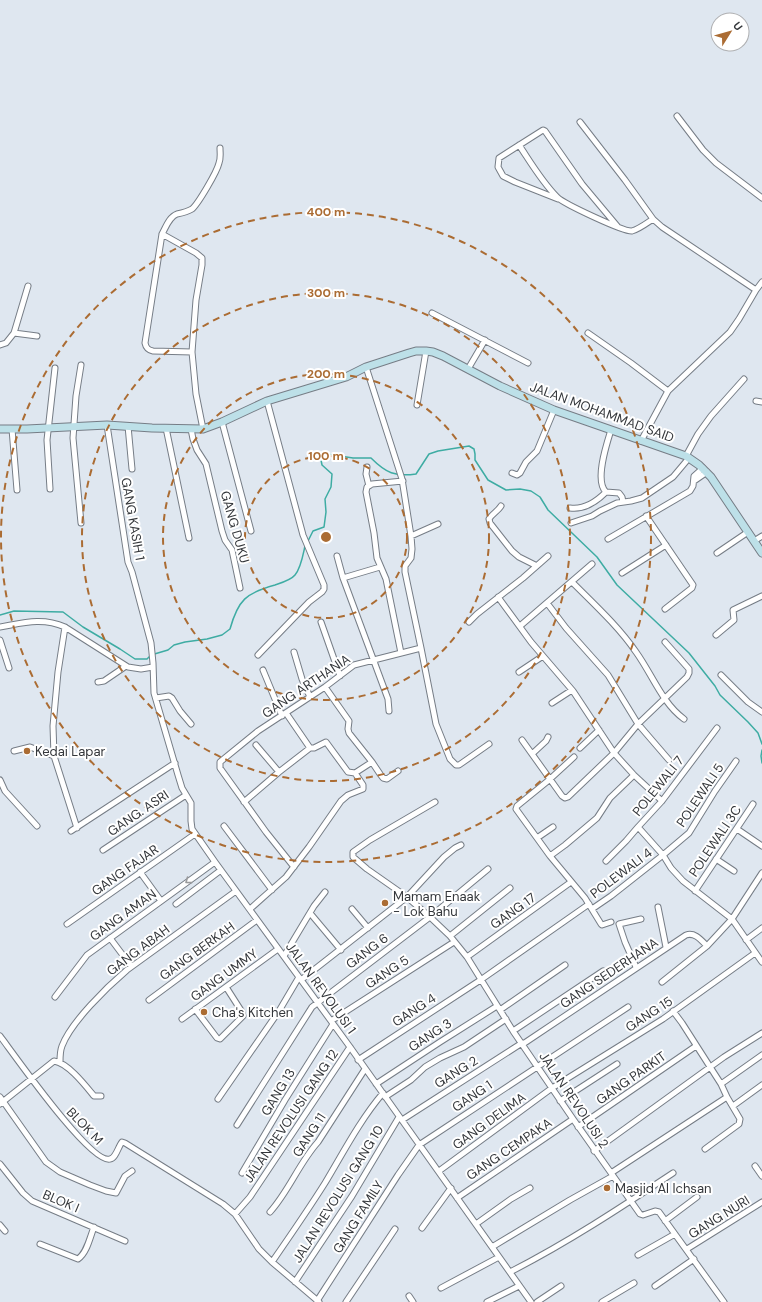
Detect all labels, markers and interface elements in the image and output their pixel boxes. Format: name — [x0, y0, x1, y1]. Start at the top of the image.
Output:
north arrow — [710, 12, 750, 52]
text: U — [730, 19, 746, 33]
text: 400 m — [307, 204, 345, 220]
text: 300 m — [307, 285, 345, 301]
text: 200 m — [307, 366, 345, 382]
street label: JALAN MOHAMMAD SAID — [528, 378, 676, 446]
text: 100 m — [308, 448, 344, 464]
street label: GANG KASIH 1 — [117, 476, 149, 562]
street label: GANG DUKU — [217, 489, 253, 565]
centre of rings — [319, 530, 333, 544]
street label: GANG ARTHANIA — [259, 650, 354, 722]
place label: Kedai Lapar — [35, 743, 105, 760]
marker: Kedai Lapar — [22, 746, 32, 756]
street label: POLEWALI 7 — [629, 752, 687, 819]
street label: POLEWALI 5 — [672, 760, 728, 830]
street label: GANG. ASRI — [104, 786, 172, 840]
street label: POLEWALI 3C — [685, 802, 745, 880]
street label: GANG FAJAR — [88, 841, 162, 899]
street label: POLEWALI 4 — [587, 844, 655, 902]
one-way arrow — [185, 876, 192, 884]
street label: GANG AMAN — [86, 885, 160, 945]
place label: Mamam Enaak - Lok Bahu — [393, 888, 481, 920]
street label: GANG 17 — [487, 889, 539, 933]
marker: Mamam Enaak - Lok Bahu — [380, 898, 390, 908]
street label: GANG BERKAH — [156, 918, 238, 984]
street label: GANG ABAH — [103, 921, 173, 979]
street label: GANG 6 — [342, 929, 392, 973]
street label: GANG SEDERHANA — [557, 934, 662, 1012]
street label: JALAN REVOLUSI 1 — [282, 939, 360, 1037]
street label: GANG UMMY — [187, 945, 261, 1005]
street label: GANG 5 — [362, 952, 412, 992]
street label: GANG 4 — [389, 990, 439, 1030]
street label: GANG 15 — [622, 992, 676, 1036]
place label: Cha's Kitchen — [212, 1004, 293, 1021]
marker: Cha's Kitchen — [199, 1007, 209, 1017]
street label: GANG 3 — [405, 1015, 455, 1055]
street label: JALAN REVOLUSI GANG 12 — [240, 1046, 342, 1186]
street label: GANG PARKIT — [593, 1048, 669, 1108]
street label: JALAN REVOLUSI 2 — [535, 1049, 613, 1151]
street label: GANG 2 — [431, 1052, 481, 1092]
street label: GANG 13 — [257, 1065, 299, 1119]
street label: GANG 1 — [449, 1076, 495, 1116]
street label: GANG DELIMA — [449, 1088, 529, 1153]
street label: BLOK M — [63, 1104, 107, 1148]
street label: GANG 11 — [289, 1110, 329, 1160]
street label: GANG CEMPAKA — [463, 1114, 555, 1184]
street label: JALAN REVOLUSI GANG 10 — [289, 1122, 387, 1266]
street label: GANG FAMILY — [329, 1177, 387, 1256]
place label: Masjid Al Ichsan — [615, 1180, 711, 1197]
marker: Masjid Al Ichsan — [602, 1183, 612, 1193]
street label: BLOK I — [40, 1186, 82, 1216]
street label: GANG NURI — [685, 1191, 753, 1243]

